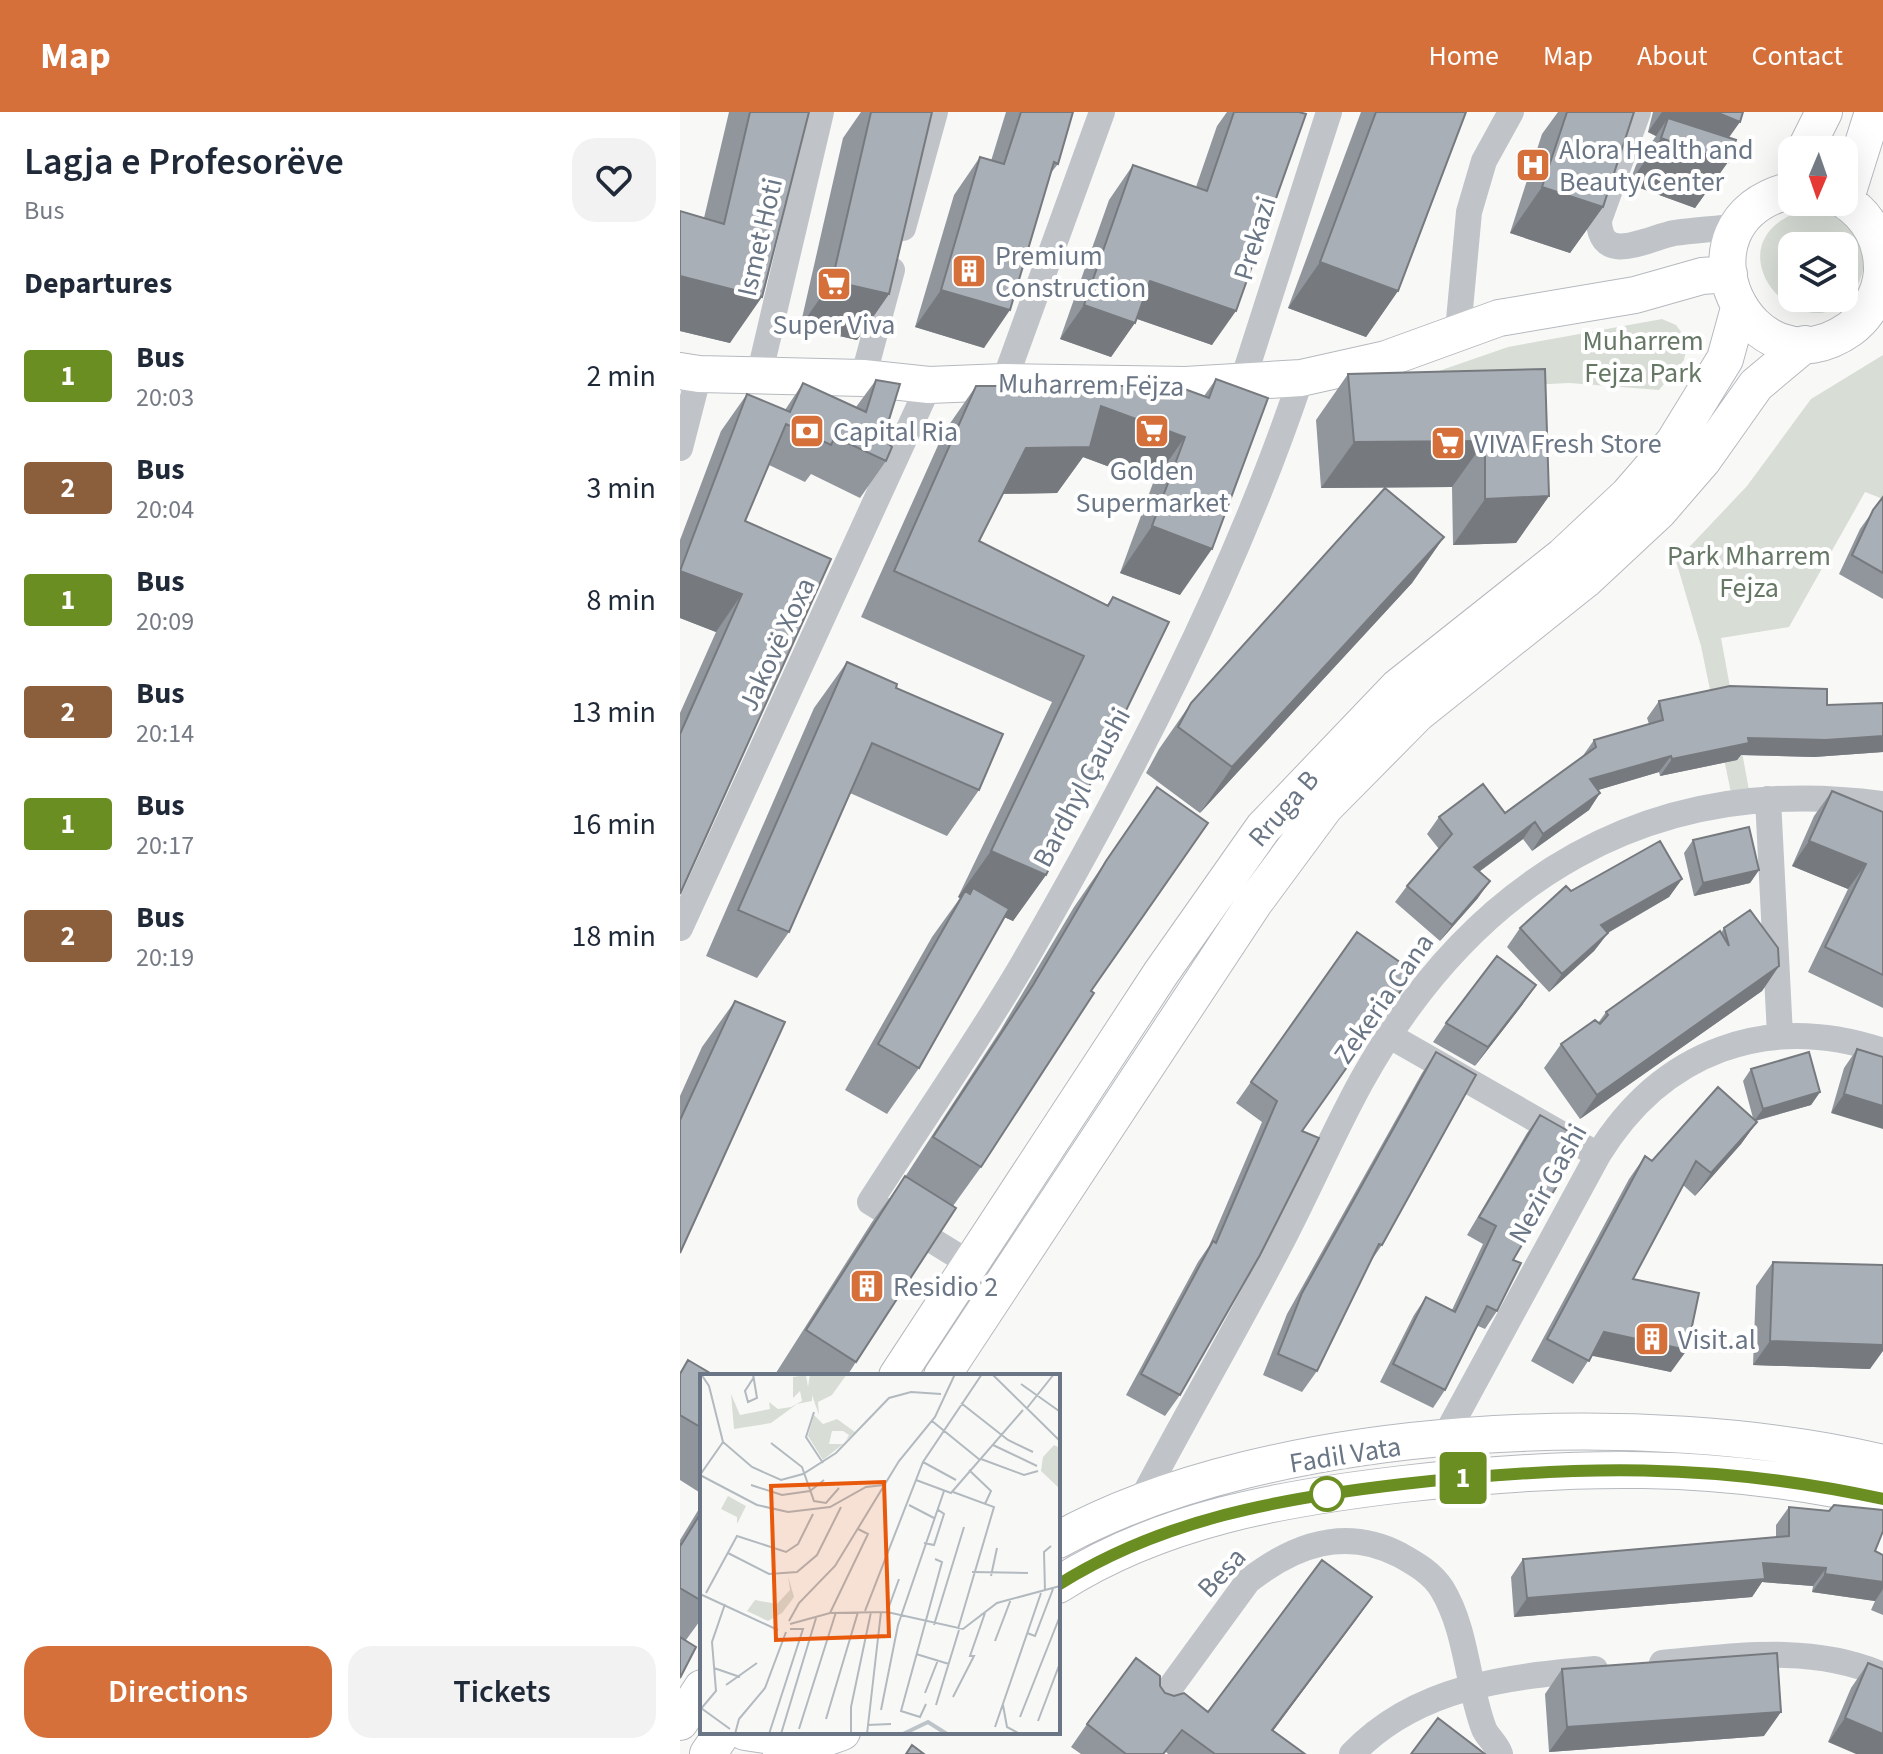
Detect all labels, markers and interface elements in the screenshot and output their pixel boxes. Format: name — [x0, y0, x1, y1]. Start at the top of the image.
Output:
text: Map — [40, 29, 111, 83]
text: Home — [1428, 36, 1499, 76]
text: Map — [1543, 36, 1593, 76]
text: About — [1637, 36, 1708, 76]
text: Contact — [1752, 36, 1843, 76]
place label: Alora Health and Beauty Center — [1559, 130, 1754, 202]
text: Lagja e Profesorëve — [24, 135, 344, 189]
north arrow — [1778, 136, 1858, 216]
map controls — [1778, 136, 1858, 312]
button: heart — [572, 138, 656, 222]
hospital icon: Alora Health and Beauty Center — [1514, 146, 1552, 184]
street label: Ismet Hoti — [727, 174, 793, 300]
street label: Prekazi — [1223, 191, 1287, 285]
text: Bus — [24, 192, 64, 229]
button: layers — [1778, 232, 1858, 312]
place label: Premium Construction — [995, 236, 1146, 308]
building icon: Premium Construction — [950, 252, 988, 290]
text: Departures — [24, 262, 172, 305]
supermarket icon: Super Viva — [815, 265, 853, 303]
place label: Super Viva — [773, 305, 895, 345]
park label: Muharrem Fejza Park — [1582, 321, 1704, 393]
text: Bus — [136, 336, 184, 379]
text: 2 min — [586, 355, 656, 398]
text: 1 — [61, 356, 75, 396]
street label: Muharrem Fejza — [997, 363, 1185, 407]
text: 20:03 — [136, 379, 194, 416]
bank icon: Capital Ria — [788, 412, 826, 450]
place label: Capital Ria — [833, 412, 958, 452]
supermarket icon: Golden Supermarket — [1133, 412, 1171, 450]
supermarket icon: VIVA Fresh Store — [1429, 424, 1467, 462]
place label: VIVA Fresh Store — [1474, 424, 1662, 464]
text: Bus — [136, 448, 184, 491]
place label: Golden Supermarket — [1076, 451, 1229, 523]
text: 3 min — [586, 467, 656, 510]
text: 2 — [61, 468, 75, 508]
text: 20:04 — [136, 491, 194, 528]
park label: Park Mharrem Fejza — [1667, 536, 1831, 608]
text: Bus — [136, 560, 184, 603]
street label: Jakovë Xoxa — [728, 571, 825, 718]
text: 8 min — [586, 579, 656, 622]
text: 1 — [61, 580, 75, 620]
text: 20:09 — [136, 603, 194, 640]
text: Bus — [136, 672, 184, 715]
text: 13 min — [572, 691, 656, 734]
text: 2 — [61, 692, 75, 732]
street label: Bardhyl Çaushi — [1023, 700, 1141, 874]
text: 20:14 — [136, 715, 194, 752]
street label: Rruga B — [1239, 761, 1329, 856]
text: Bus — [136, 784, 184, 827]
text: 16 min — [572, 803, 656, 846]
text: 1 — [61, 804, 75, 844]
text: 20:17 — [136, 827, 194, 864]
text: Bus — [136, 896, 184, 939]
text: 18 min — [572, 915, 656, 958]
text: 2 — [61, 916, 75, 956]
street label: Zekeria Cana — [1324, 925, 1444, 1072]
text: 20:19 — [136, 939, 194, 976]
street label: Nezir Gashi — [1499, 1116, 1597, 1251]
building icon: Residio 2 — [848, 1267, 886, 1305]
place label: Residio 2 — [893, 1267, 998, 1307]
building icon: Visit.al — [1633, 1320, 1671, 1358]
place label: Visit.al — [1678, 1320, 1756, 1360]
inset map — [700, 1374, 1060, 1734]
street label: Fadil Vata — [1286, 1426, 1404, 1484]
line badge: 1 — [1437, 1452, 1489, 1504]
text: 1 — [1456, 1458, 1470, 1498]
unlabelled marker — [1310, 1477, 1344, 1511]
street label: Besa — [1188, 1538, 1256, 1607]
button: Directions — [24, 1646, 332, 1738]
button: Tickets — [348, 1646, 656, 1738]

